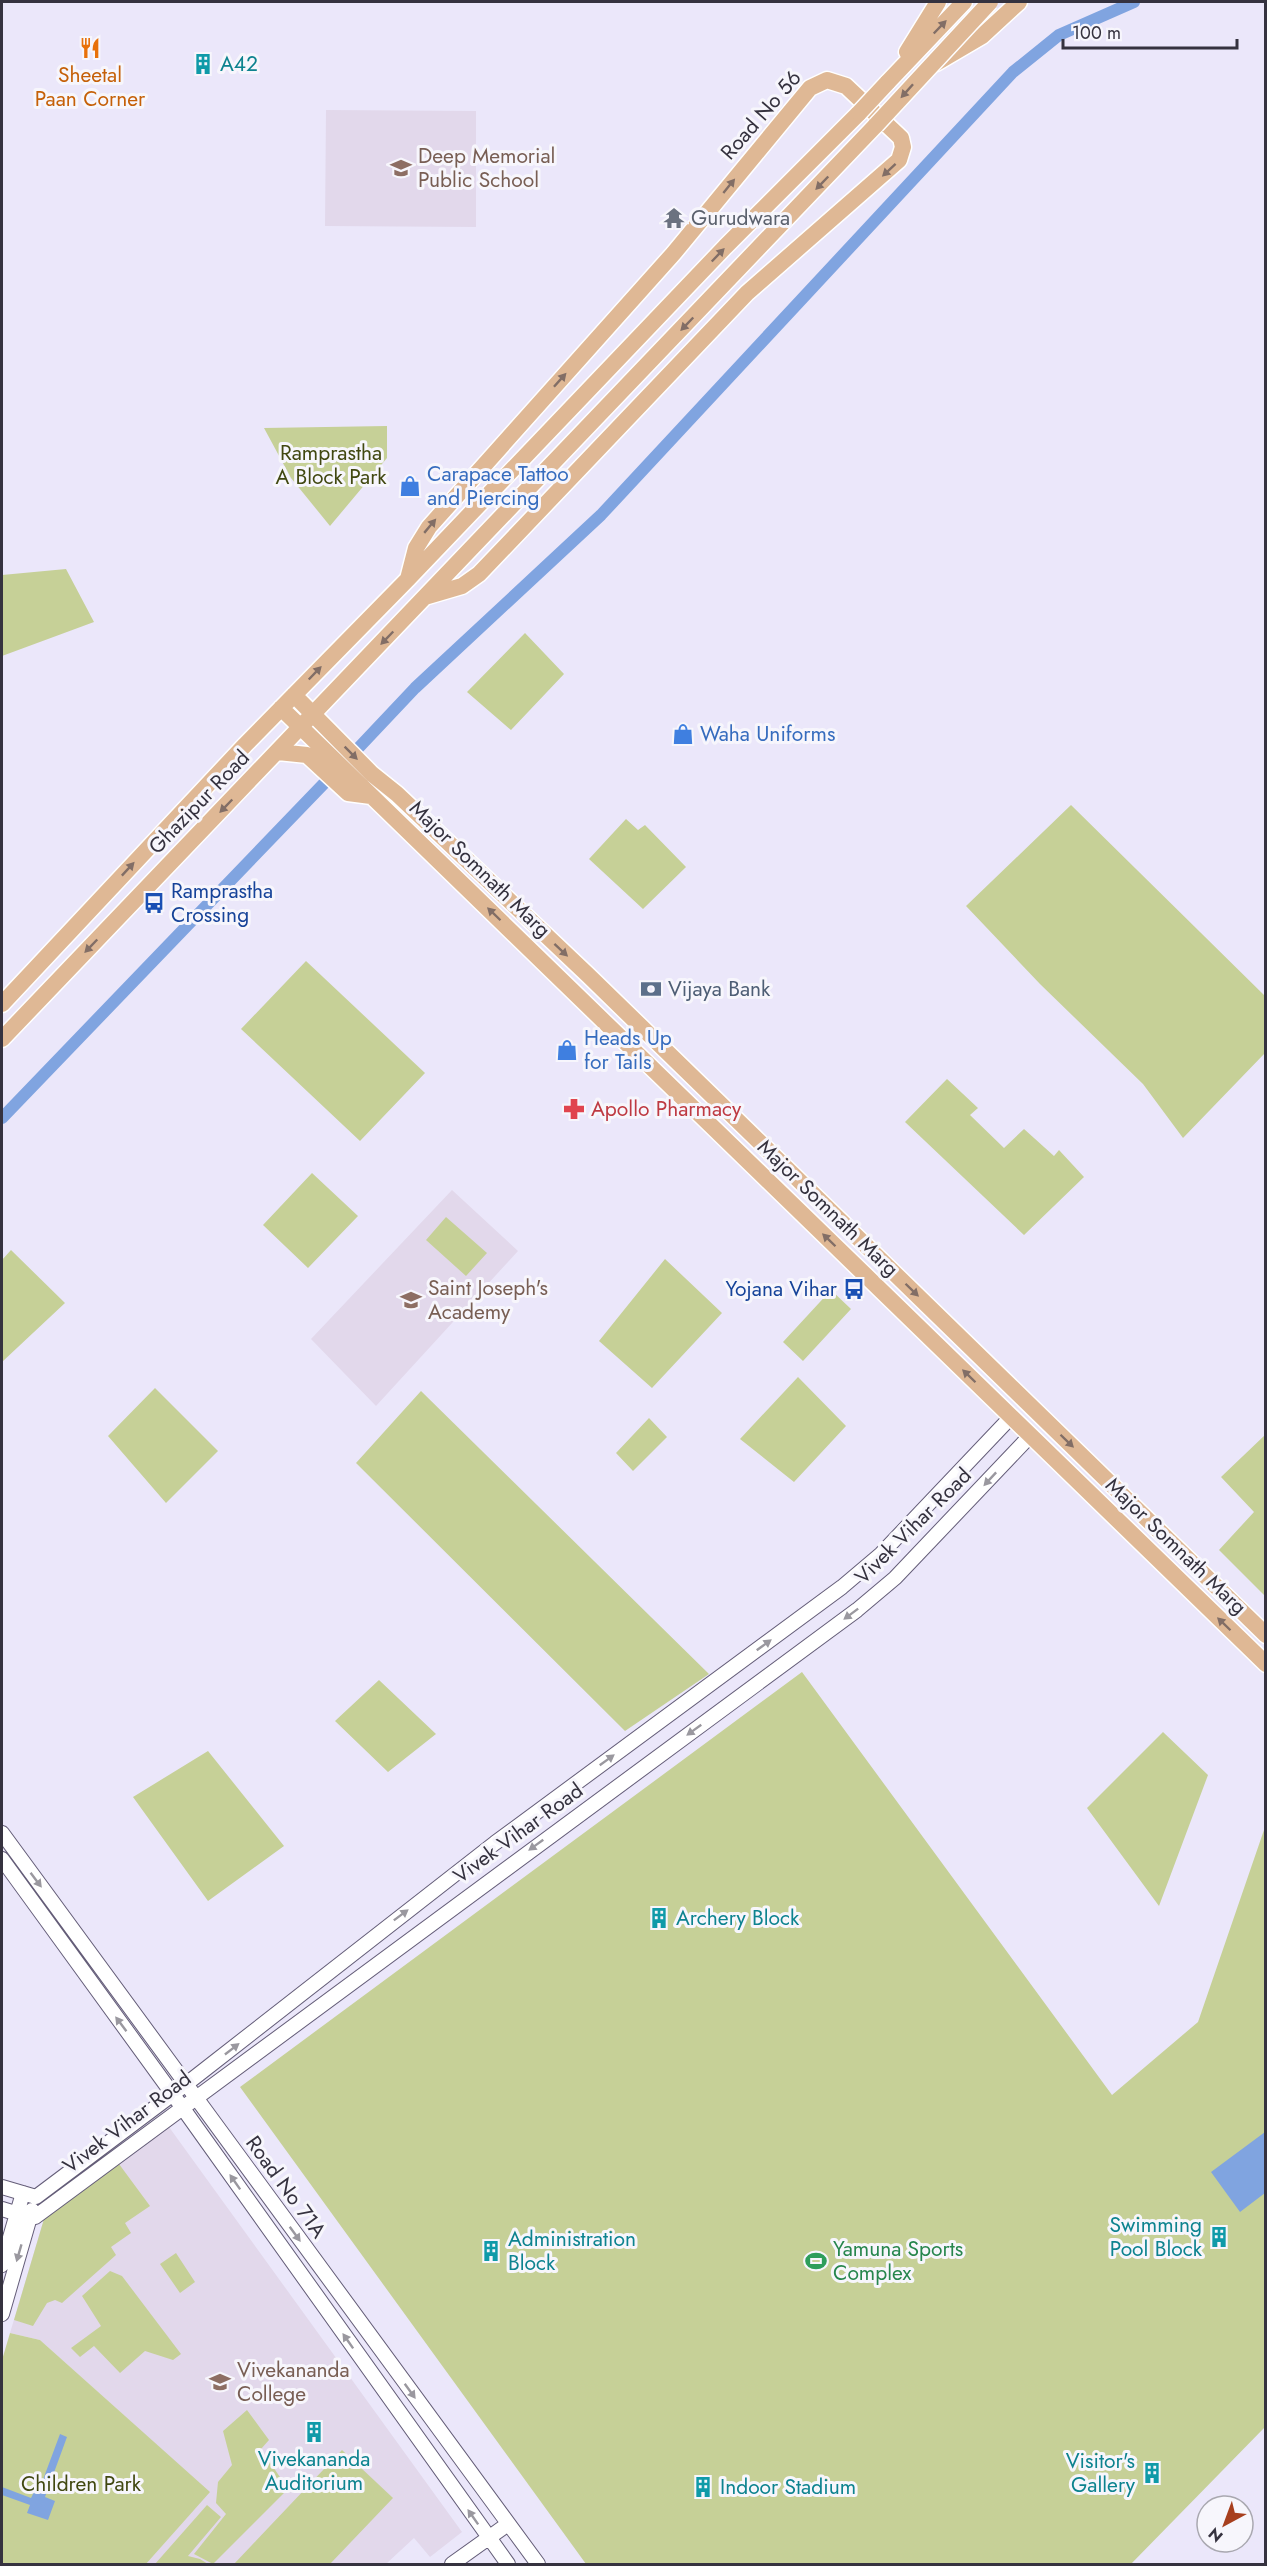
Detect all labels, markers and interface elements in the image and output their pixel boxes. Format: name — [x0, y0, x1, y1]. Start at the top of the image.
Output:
scale bar — [1063, 12, 1237, 50]
one-way arrow — [933, 20, 946, 35]
text: 100 m — [1072, 20, 1121, 46]
restaurant icon: Sheetal Paan Corner — [78, 36, 102, 60]
place label: A42 — [220, 49, 258, 79]
building icon: A42 — [191, 52, 215, 76]
place label: Sheetal Paan Corner — [35, 60, 146, 114]
street label: Road No 56 — [714, 64, 808, 166]
one-way arrow — [901, 84, 915, 98]
place label: Deep Memorial Public School — [418, 141, 555, 195]
school or university icon: Deep Memorial Public School — [389, 156, 413, 180]
one-way arrow — [882, 163, 897, 176]
one-way arrow — [815, 175, 829, 189]
one-way arrow — [723, 178, 735, 193]
place label: Gurudwara — [691, 203, 790, 233]
temple icon: Gurudwara — [662, 206, 686, 230]
one-way arrow — [711, 247, 725, 262]
one-way arrow — [680, 316, 694, 330]
one-way arrow — [553, 373, 566, 388]
park label: Ramprastha A Block Park — [275, 438, 387, 492]
place label: Carapace Tattoo and Piercing — [427, 459, 569, 513]
shop icon: Carapace Tattoo and Piercing — [398, 474, 422, 498]
one-way arrow — [423, 519, 436, 534]
one-way arrow — [381, 630, 395, 644]
one-way arrow — [308, 667, 322, 681]
place label: Waha Uniforms — [700, 719, 835, 749]
shop icon: Waha Uniforms — [671, 722, 695, 746]
street label: Ghazipur Road — [142, 743, 256, 861]
one-way arrow — [343, 746, 357, 760]
street label: Major Somnath Marg — [403, 794, 557, 944]
one-way arrow — [220, 798, 234, 812]
one-way arrow — [121, 862, 135, 877]
place label: Ramprastha Crossing — [171, 876, 273, 930]
bus stop icon: Ramprastha Crossing — [142, 891, 166, 915]
one-way arrow — [486, 907, 501, 921]
one-way arrow — [85, 938, 98, 953]
one-way arrow — [553, 943, 568, 956]
place label: Vijaya Bank — [668, 974, 771, 1004]
bank icon: Vijaya Bank — [639, 977, 663, 1001]
place label: Heads Up for Tails — [584, 1023, 672, 1077]
shop icon: Heads Up for Tails — [555, 1038, 579, 1062]
place label: Apollo Pharmacy — [591, 1094, 742, 1124]
pharmacy icon: Apollo Pharmacy — [562, 1097, 586, 1121]
street label: Major Somnath Marg — [751, 1133, 905, 1283]
one-way arrow — [823, 1234, 837, 1248]
place label: Saint Joseph's Academy — [428, 1273, 548, 1327]
place label: Yojana Vihar — [725, 1274, 838, 1304]
bus stop icon: Yojana Vihar — [842, 1277, 866, 1301]
one-way arrow — [905, 1283, 919, 1297]
school or university icon: Saint Joseph's Academy — [399, 1288, 423, 1312]
one-way arrow — [962, 1370, 976, 1384]
one-way arrow — [1060, 1433, 1074, 1447]
street label: Vivek Vihar Road — [848, 1461, 978, 1591]
one-way arrow — [983, 1471, 997, 1486]
street label: Major Somnath Marg — [1099, 1471, 1253, 1621]
one-way arrow — [843, 1608, 859, 1620]
one-way arrow — [1217, 1617, 1231, 1631]
one-way arrow — [757, 1639, 772, 1651]
one-way arrow — [686, 1724, 702, 1736]
one-way arrow — [600, 1755, 615, 1767]
street label: Vivek Vihar Road — [447, 1776, 589, 1890]
one-way arrow — [529, 1839, 544, 1851]
one-way arrow — [30, 1872, 42, 1887]
place label: Archery Block — [676, 1903, 800, 1933]
building icon: Archery Block — [647, 1906, 671, 1930]
one-way arrow — [393, 1909, 409, 1922]
one-way arrow — [115, 2017, 127, 2032]
one-way arrow — [224, 2044, 239, 2056]
street label: Vivek Vihar Road — [57, 2064, 197, 2180]
street label: Road No 71A — [239, 2130, 333, 2244]
one-way arrow — [229, 2174, 241, 2190]
place label: Swimming Pool Block — [1110, 2210, 1203, 2264]
place label: Administration Block — [508, 2224, 636, 2278]
building icon: Swimming Pool Block — [1207, 2225, 1231, 2249]
one-way arrow — [288, 2226, 300, 2241]
place label: Yamuna Sports Complex — [833, 2234, 963, 2288]
building icon: Administration Block — [479, 2239, 503, 2263]
one-way arrow — [14, 2244, 23, 2262]
sports icon: Yamuna Sports Complex — [804, 2249, 828, 2273]
one-way arrow — [343, 2333, 354, 2349]
place label: Vivekananda College — [237, 2355, 350, 2409]
school or university icon: Vivekananda College — [208, 2370, 232, 2394]
one-way arrow — [404, 2382, 416, 2398]
building icon: Vivekananda Auditorium — [302, 2420, 326, 2444]
place label: Vivekananda Auditorium — [258, 2444, 370, 2498]
place label: Visitor's Gallery — [1066, 2446, 1136, 2500]
building icon: Visitor's Gallery — [1140, 2461, 1164, 2485]
park label: Children Park — [21, 2469, 142, 2499]
place label: Indoor Stadium — [720, 2472, 856, 2502]
building icon: Indoor Stadium — [691, 2475, 715, 2499]
north arrow — [1195, 2494, 1255, 2554]
one-way arrow — [467, 2510, 479, 2526]
text: N — [1203, 2522, 1228, 2548]

